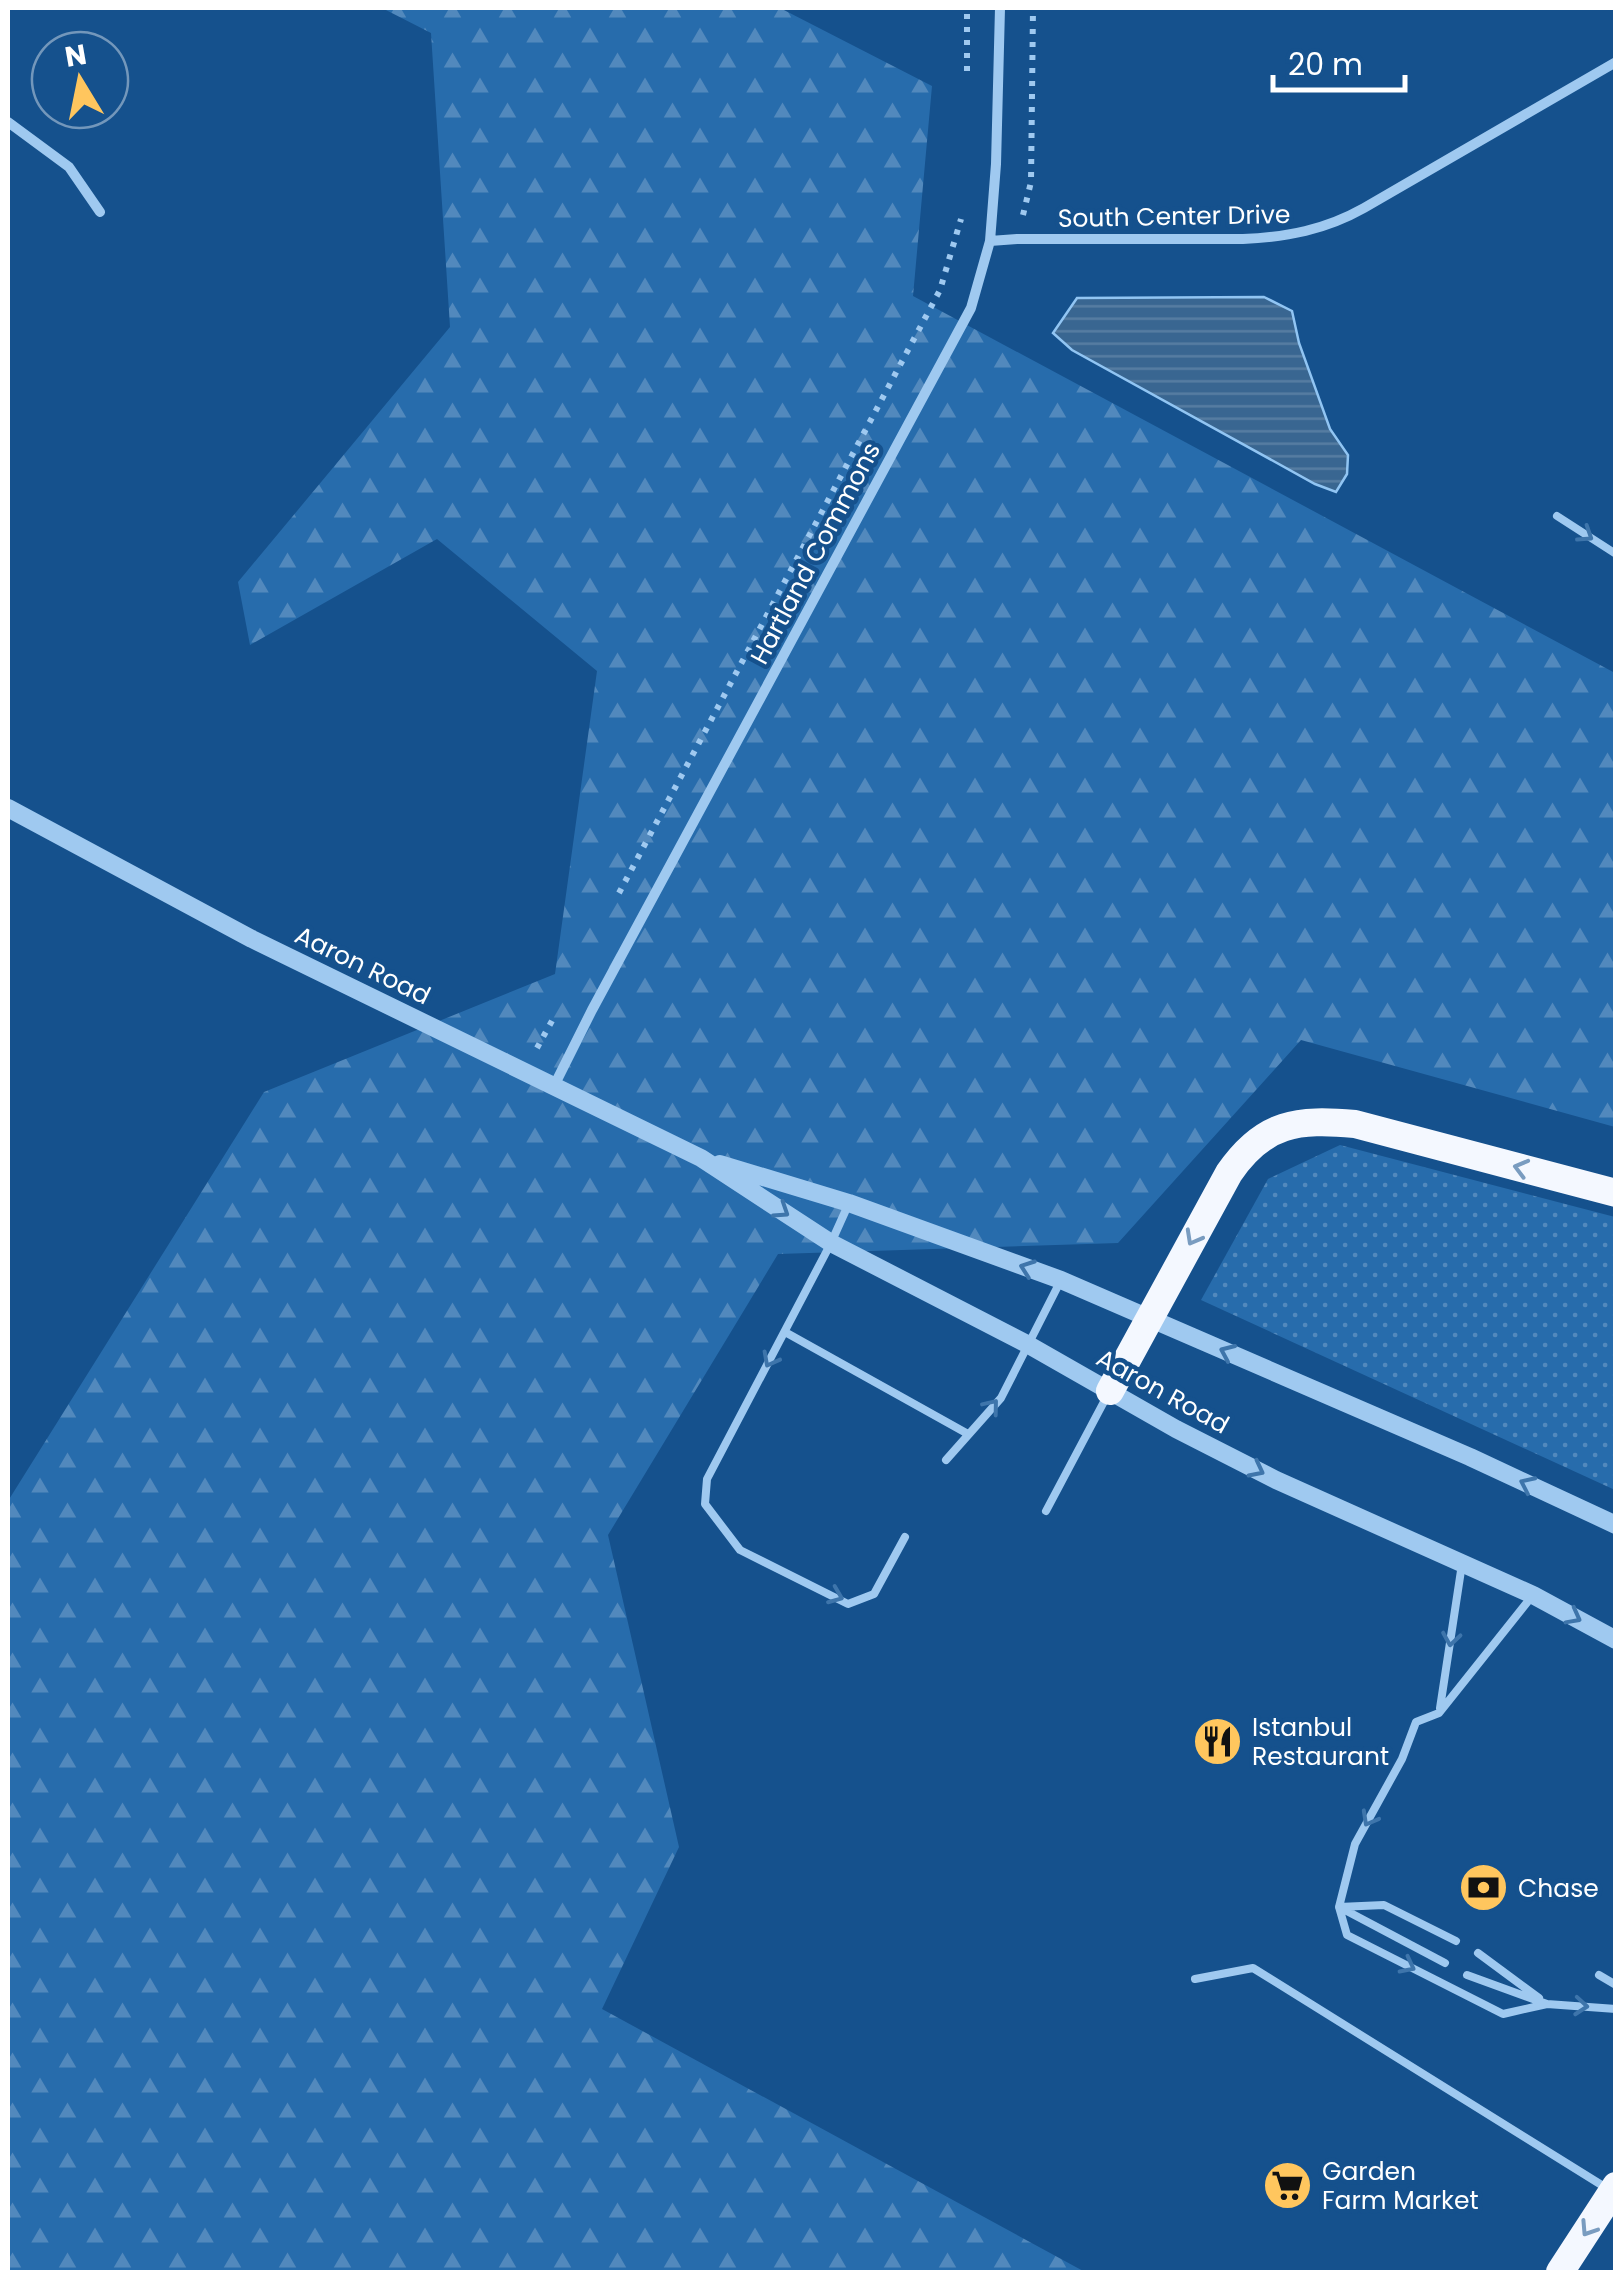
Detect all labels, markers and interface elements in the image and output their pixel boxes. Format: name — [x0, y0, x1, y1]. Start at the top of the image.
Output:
north arrow — [30, 30, 130, 130]
scale bar — [1273, 30, 1406, 92]
text: N — [62, 35, 90, 77]
text: 20 m — [1288, 43, 1363, 86]
street label: South Center Drive — [1057, 197, 1291, 236]
street label: Hartland Commons — [742, 436, 889, 671]
one-way arrow — [1575, 523, 1594, 541]
street label: Aaron Road — [289, 918, 436, 1013]
one-way arrow — [1513, 1158, 1530, 1179]
one-way arrow — [772, 1199, 790, 1218]
one-way arrow — [1186, 1227, 1206, 1245]
one-way arrow — [1019, 1259, 1036, 1280]
street label: Aaron Road — [1090, 1341, 1235, 1442]
one-way arrow — [1219, 1344, 1237, 1364]
one-way arrow — [763, 1350, 782, 1368]
one-way arrow — [980, 1399, 998, 1417]
one-way arrow — [1247, 1458, 1265, 1477]
one-way arrow — [1519, 1476, 1537, 1496]
one-way arrow — [827, 1584, 844, 1605]
one-way arrow — [1563, 1605, 1581, 1625]
one-way arrow — [1441, 1630, 1462, 1647]
place label: Istanbul Restaurant — [1252, 1710, 1389, 1774]
restaurant icon: Istanbul Restaurant — [1191, 1715, 1243, 1767]
one-way arrow — [1362, 1808, 1382, 1826]
bank icon: Chase — [1457, 1862, 1509, 1914]
place label: Chase — [1518, 1871, 1599, 1906]
one-way arrow — [1398, 1954, 1416, 1973]
one-way arrow — [1574, 1995, 1590, 2017]
place label: Garden Farm Market — [1322, 2154, 1478, 2218]
supermarket icon: Garden Farm Market — [1261, 2159, 1313, 2211]
one-way arrow — [1581, 2219, 1600, 2237]

